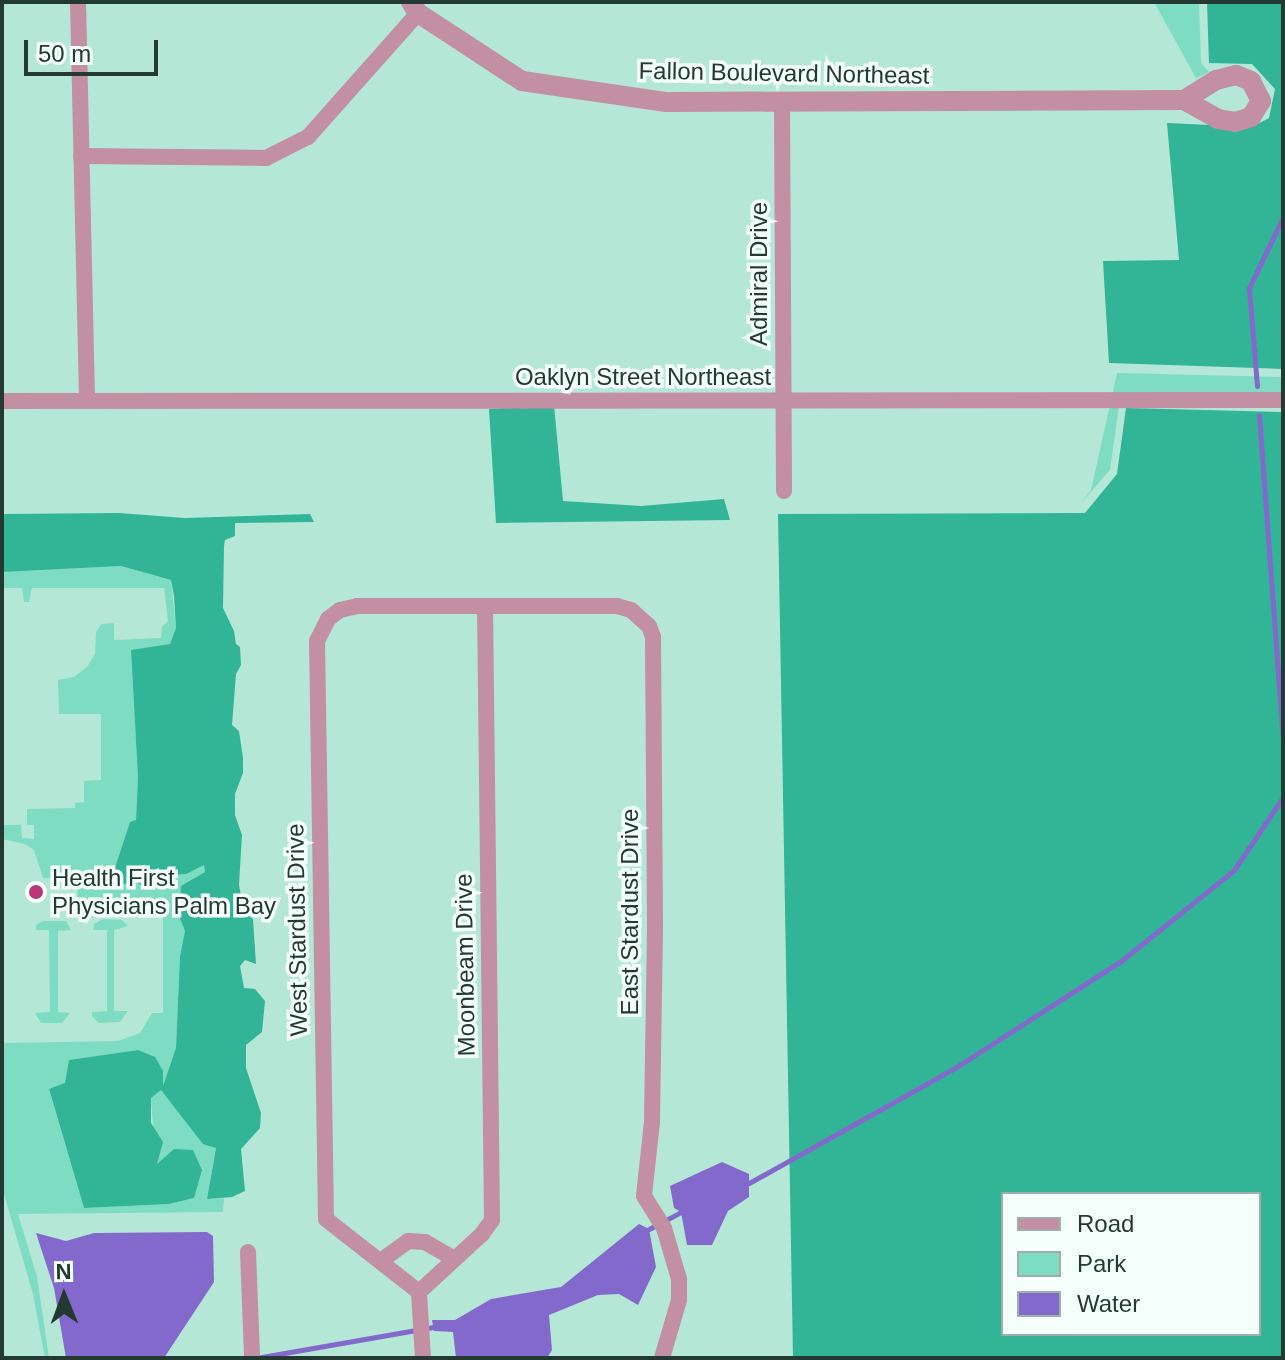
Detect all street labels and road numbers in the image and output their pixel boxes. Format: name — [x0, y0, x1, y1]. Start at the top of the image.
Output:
street label: Fallon Boulevard Northeast — [638, 56, 930, 90]
street label: Admiral Drive — [745, 202, 773, 346]
street label: Oaklyn Street Northeast — [515, 363, 771, 391]
street label: East Stardust Drive — [616, 809, 644, 1015]
street label: West Stardust Drive — [281, 823, 313, 1037]
street label: Moonbeam Drive — [449, 873, 481, 1057]

